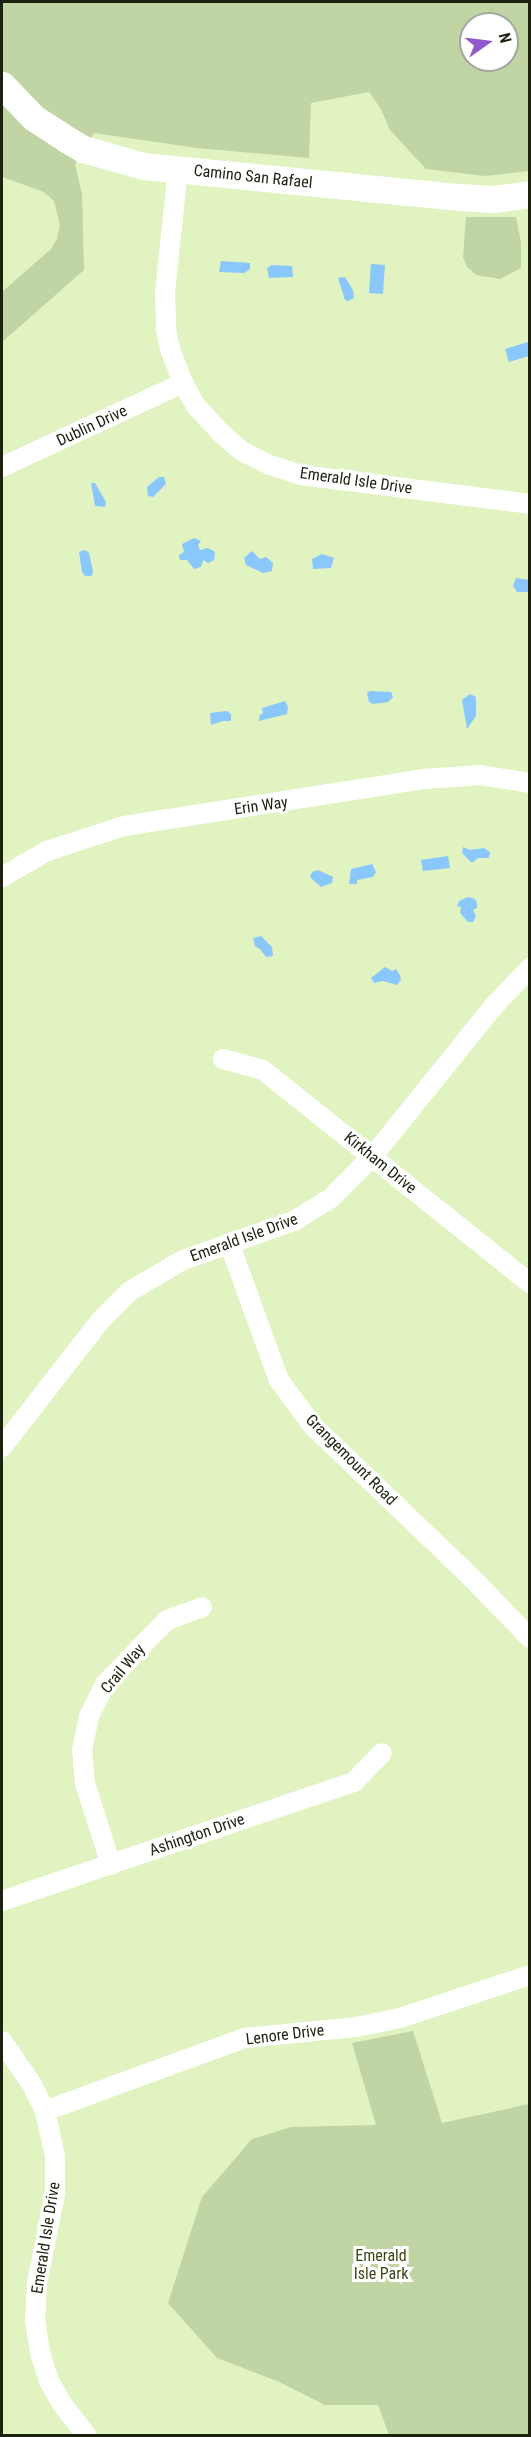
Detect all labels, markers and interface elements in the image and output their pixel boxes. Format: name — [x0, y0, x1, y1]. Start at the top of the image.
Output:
north arrow — [459, 12, 519, 72]
text: N — [495, 31, 515, 45]
street label: Camino San Rafael — [193, 161, 313, 193]
street label: Dublin Drive — [54, 401, 130, 451]
street label: Emerald Isle Drive — [299, 464, 413, 498]
street label: Erin Way — [233, 793, 289, 819]
street label: Kirkham Drive — [340, 1128, 420, 1198]
street label: Emerald Isle Drive — [188, 1210, 300, 1266]
street label: Grangemount Road — [301, 1410, 401, 1510]
street label: Crail Way — [97, 1640, 149, 1698]
street label: Ashington Drive — [147, 1810, 247, 1860]
street label: Lenore Drive — [245, 2021, 325, 2049]
street label: Emerald Isle Drive — [28, 2181, 64, 2295]
park label: Emerald Isle Park — [354, 2246, 408, 2284]

